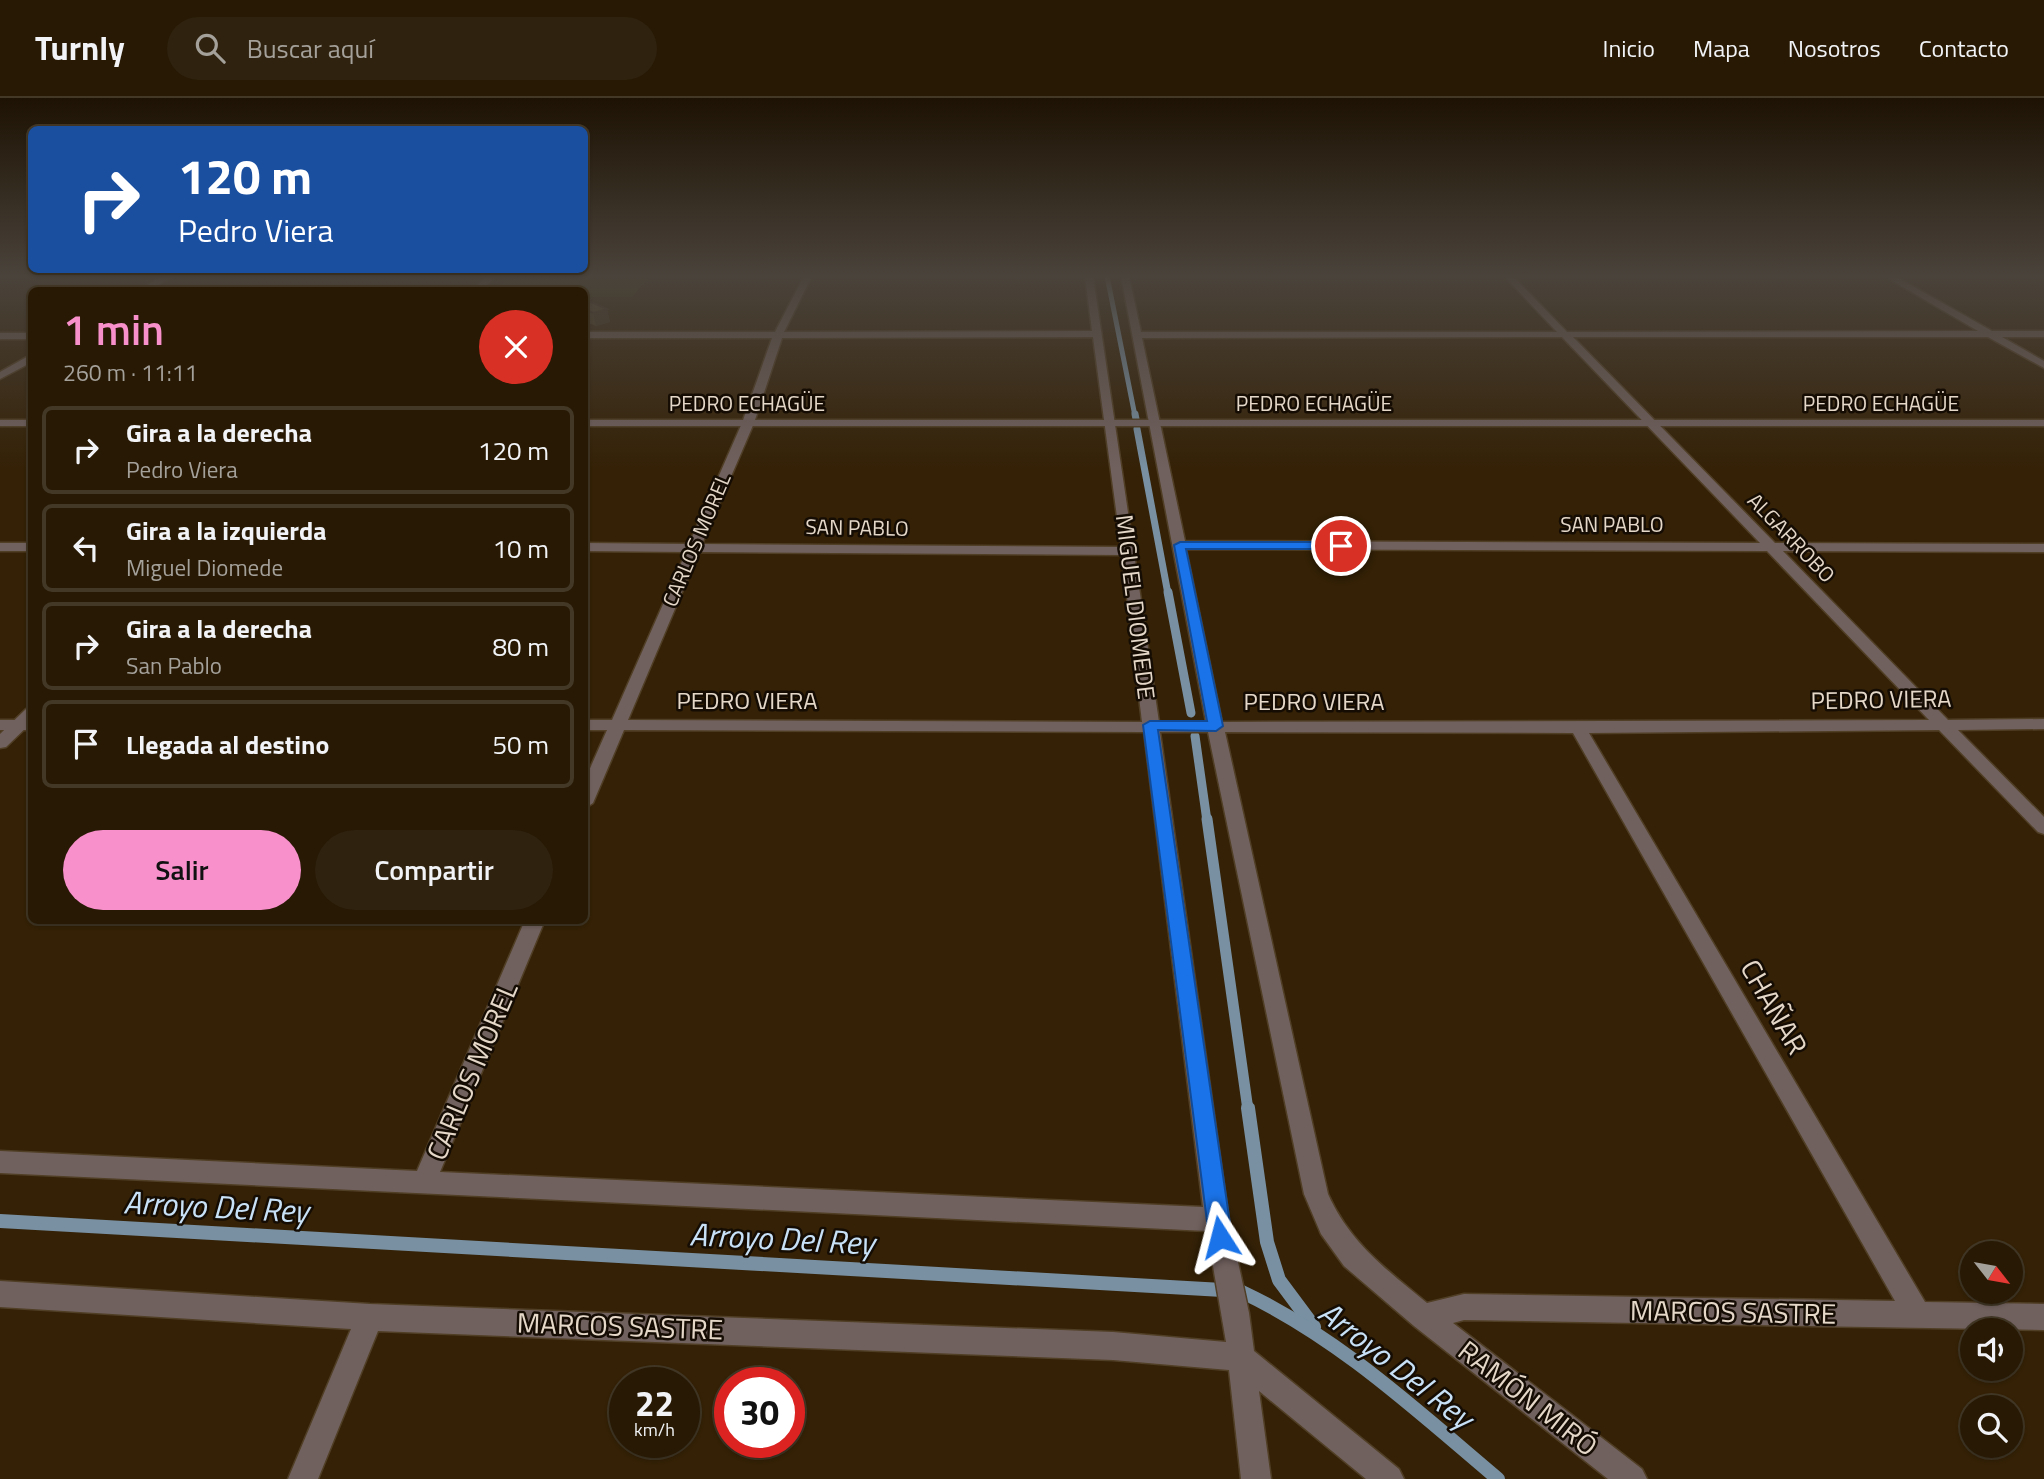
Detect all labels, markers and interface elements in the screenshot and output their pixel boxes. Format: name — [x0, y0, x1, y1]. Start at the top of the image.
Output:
search box — [167, 17, 657, 80]
text: Turnly — [35, 23, 125, 73]
icon: search — [191, 29, 229, 67]
text: Buscar aquí — [247, 29, 374, 68]
text: Inicio — [1603, 30, 1655, 66]
text: Mapa — [1693, 30, 1750, 66]
text: Nosotros — [1788, 30, 1881, 66]
text: Contacto — [1919, 30, 2009, 66]
text: 120 m — [178, 138, 312, 213]
icon: right — [63, 154, 154, 245]
text: Pedro Viera — [178, 206, 334, 254]
text: 1 min — [63, 297, 164, 361]
button: close — [479, 310, 553, 384]
text: 260 m · 11:11 — [63, 355, 198, 390]
street label: PEDRO ECHAGÜE — [669, 387, 825, 419]
street label: PEDRO ECHAGÜE — [1236, 387, 1392, 419]
street label: PEDRO ECHAGÜE — [1803, 387, 1959, 419]
text: Gira a la derecha — [126, 413, 312, 452]
icon: right — [67, 431, 105, 469]
text: 120 m — [478, 431, 549, 470]
text: Pedro Viera — [126, 452, 238, 487]
street label: CARLOS MOREL — [654, 468, 739, 611]
street label: ALGARROBO — [1741, 485, 1843, 589]
street label: SAN PABLO — [1560, 508, 1664, 540]
street label: SAN PABLO — [805, 510, 909, 544]
text: Gira a la izquierda — [126, 511, 327, 550]
street label: MIGUEL DIOMEDE — [1107, 512, 1165, 701]
pin — [1311, 516, 1371, 576]
icon: arrive — [1322, 527, 1360, 565]
icon: left — [67, 529, 105, 567]
text: 10 m — [492, 529, 549, 568]
text: Miguel Diomede — [126, 550, 283, 585]
text: Gira a la derecha — [126, 609, 312, 648]
icon: right — [67, 627, 105, 665]
text: 80 m — [492, 627, 549, 666]
text: San Pablo — [126, 648, 222, 683]
street label: PEDRO VIERA — [1810, 680, 1952, 718]
street label: PEDRO VIERA — [677, 682, 817, 718]
street label: PEDRO VIERA — [1244, 683, 1384, 719]
icon: arrive — [67, 725, 105, 763]
text: Llegada al destino — [126, 725, 329, 764]
text: 50 m — [492, 725, 549, 764]
button: Salir — [63, 830, 301, 910]
button: Compartir — [315, 830, 553, 910]
street label: CHAÑAR — [1730, 951, 1819, 1062]
street label: CARLOS MOREL — [415, 974, 529, 1167]
water label: Arroyo Del Rey — [122, 1177, 313, 1235]
position arrow — [1183, 1200, 1257, 1274]
water label: Arroyo Del Rey — [688, 1209, 879, 1267]
north arrow — [1960, 1241, 2023, 1304]
map controls — [1960, 1241, 2023, 1458]
water label: Arroyo Del Rey — [1309, 1288, 1487, 1442]
street label: MARCOS SASTRE — [1630, 1288, 1836, 1335]
street label: MARCOS SASTRE — [516, 1300, 724, 1351]
button: sound — [1960, 1318, 2023, 1381]
street label: RAMÓN MIRÓ — [1449, 1329, 1607, 1466]
speed limit sign: 30 — [714, 1367, 805, 1458]
text: 22 — [635, 1376, 674, 1430]
button: search — [1960, 1395, 2023, 1458]
text: km/h — [634, 1416, 675, 1443]

